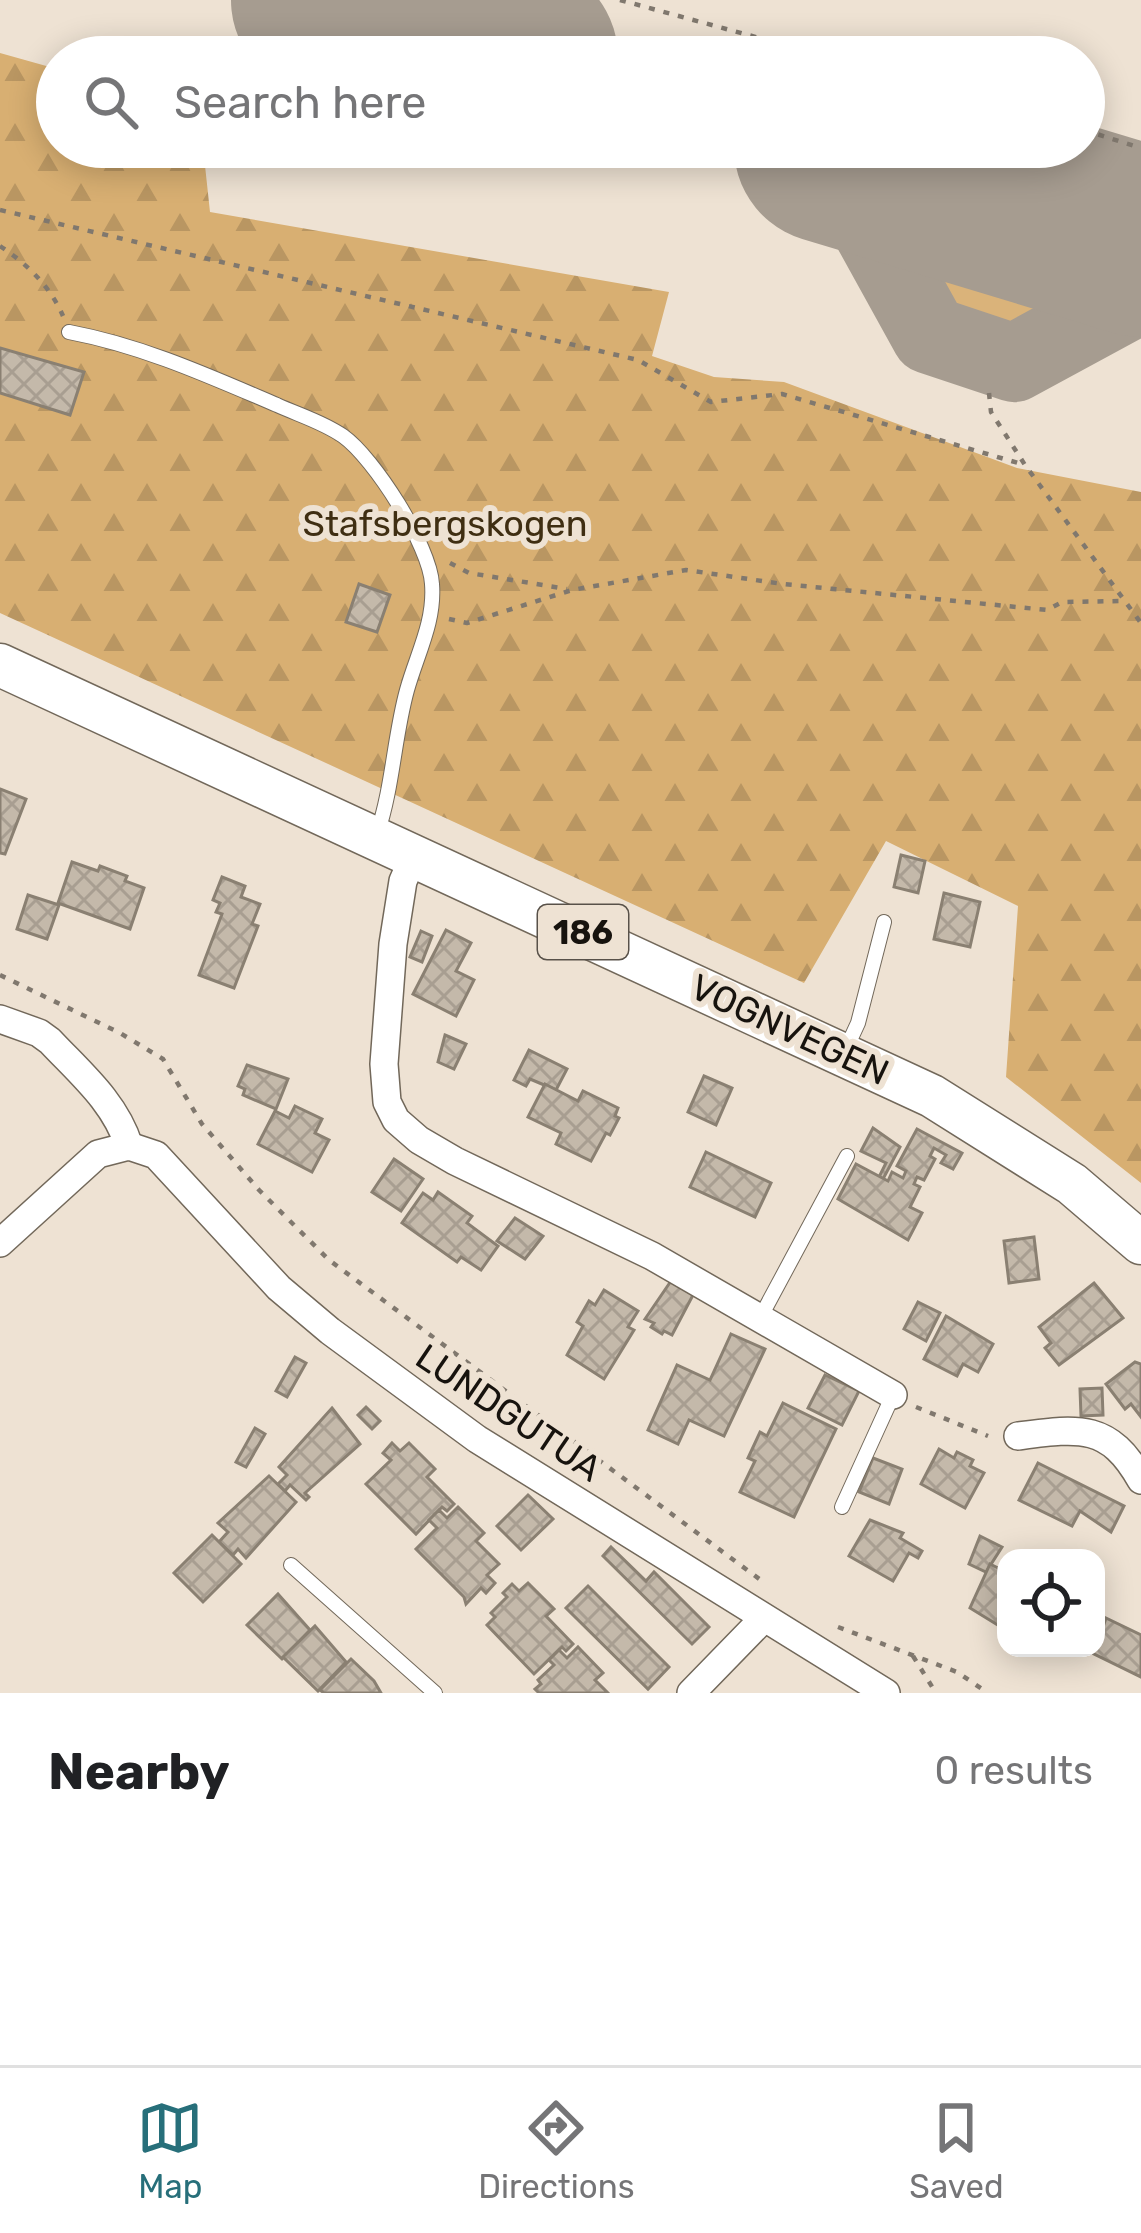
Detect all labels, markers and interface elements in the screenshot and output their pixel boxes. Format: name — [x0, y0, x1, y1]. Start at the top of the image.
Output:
search box — [36, 36, 1105, 168]
icon: search — [78, 69, 144, 135]
text: Search here — [174, 76, 426, 129]
park label: Stafsbergskogen — [303, 502, 587, 545]
road number: 186 — [538, 905, 628, 959]
street label: VOGNVEGEN — [684, 965, 896, 1094]
street label: LUNDGUTUA — [408, 1335, 610, 1490]
map controls — [997, 1549, 1105, 1657]
button: locate — [997, 1549, 1105, 1657]
text: Nearby — [48, 1741, 230, 1802]
text: 0 results — [934, 1748, 1093, 1794]
tab: Map — [137, 2095, 203, 2206]
tab: Directions — [478, 2095, 635, 2206]
tab: Saved — [909, 2095, 1004, 2206]

